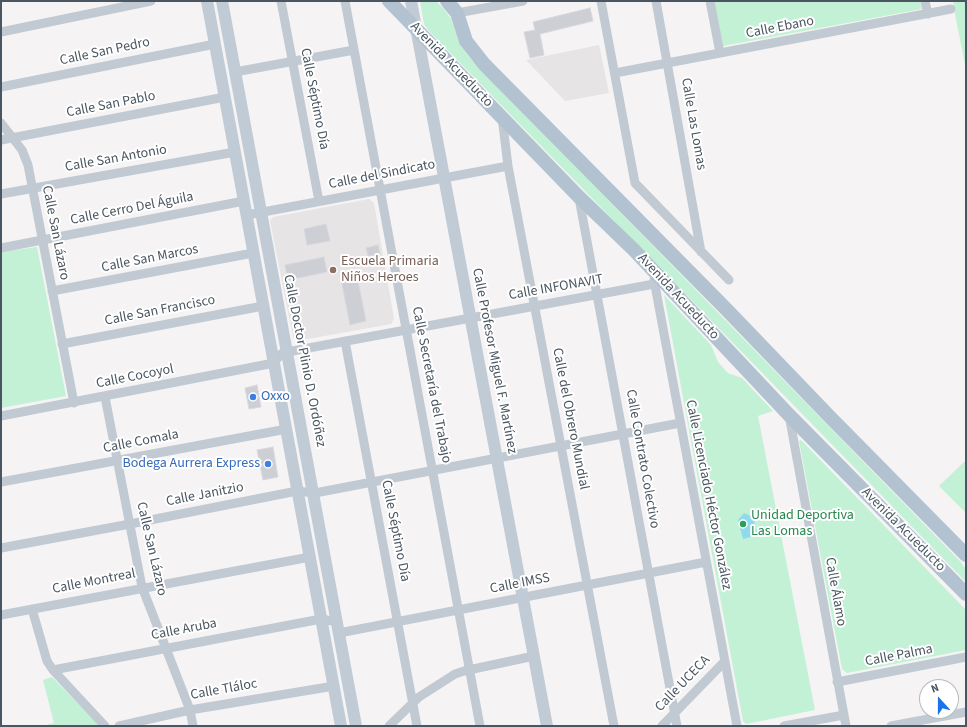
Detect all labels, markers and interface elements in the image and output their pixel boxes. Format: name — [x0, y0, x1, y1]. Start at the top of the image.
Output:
street label: Calle Ebano — [744, 13, 816, 43]
street label: Avenida Acueducto — [406, 19, 496, 111]
street label: Calle San Pedro — [58, 34, 152, 70]
street label: Calle Séptimo Día — [296, 47, 332, 151]
street label: Calle Las Lomas — [677, 77, 709, 171]
street label: Calle San Pablo — [65, 88, 157, 122]
street label: Calle San Antonio — [64, 142, 168, 176]
street label: Calle del Sindicato — [327, 156, 437, 194]
street label: Calle San Lázaro — [38, 184, 72, 282]
street label: Calle Cerro Del Águila — [69, 189, 195, 229]
street label: Calle San Marcos — [100, 241, 200, 277]
street label: Avenida Acueducto — [634, 250, 722, 344]
place label: Escuela Primaria Niños Heroes — [341, 254, 439, 286]
marker: Escuela Primaria Niños Heroes — [328, 265, 338, 275]
street label: Calle Profesor Miguel F. Martínez — [468, 267, 520, 455]
street label: Calle INFONAVIT — [507, 271, 605, 305]
street label: Calle Doctor Plinio D. Ordóñez — [279, 273, 329, 449]
street label: Calle San Francisco — [103, 292, 217, 330]
street label: Calle Secretaría del Trabajo — [408, 305, 454, 465]
street label: Calle del Obrero Mundial — [548, 347, 592, 491]
street label: Calle Cocoyol — [95, 361, 175, 393]
street label: Calle Contrato Colectivo — [622, 388, 662, 530]
place label: Oxxo — [261, 389, 290, 405]
marker: Oxxo — [248, 392, 258, 402]
street label: Calle Licenciado Héctor González — [681, 399, 735, 591]
street label: Calle Comala — [102, 426, 180, 458]
place label: Bodega Aurrera Express — [123, 456, 260, 472]
marker: Bodega Aurrera Express — [263, 459, 273, 469]
street label: Calle Janitzio — [165, 479, 245, 511]
street label: Calle Séptimo Día — [377, 479, 413, 583]
street label: Avenida Acueducto — [857, 484, 949, 576]
street label: Calle San Lázaro — [132, 500, 170, 598]
place label: Unidad Deportiva Las Lomas — [751, 508, 854, 540]
marker: Unidad Deportiva Las Lomas — [738, 519, 748, 529]
street label: Calle Álamo — [821, 556, 849, 628]
street label: Calle Montreal — [51, 566, 137, 598]
street label: Calle IMSS — [489, 570, 551, 598]
street label: Calle Aruba — [150, 615, 218, 645]
street label: Calle Palma — [864, 641, 934, 671]
street label: Calle UCECA — [652, 652, 714, 716]
street label: Calle Tláloc — [189, 676, 259, 704]
north arrow — [919, 679, 959, 719]
text: N — [929, 680, 941, 697]

